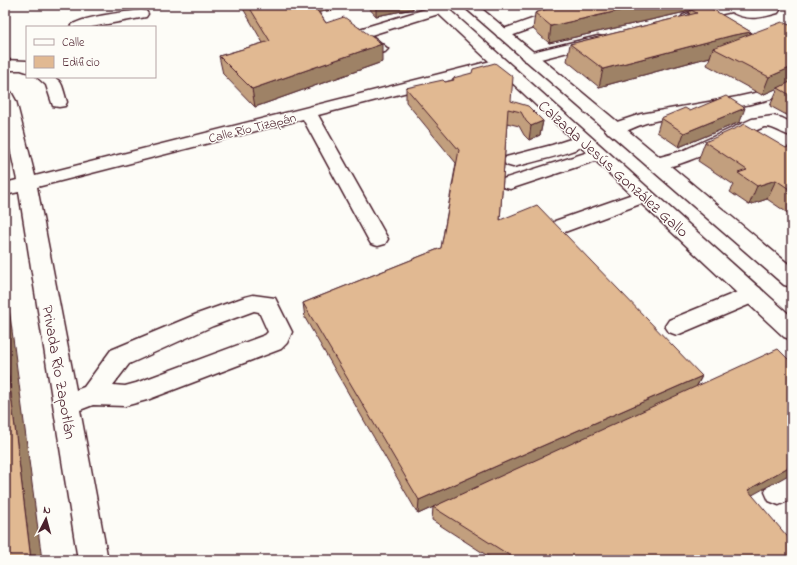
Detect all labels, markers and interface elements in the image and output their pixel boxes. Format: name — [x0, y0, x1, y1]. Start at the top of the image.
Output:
legend — [26, 26, 156, 78]
text: Calle — [62, 34, 85, 52]
text: Edificio — [62, 54, 100, 72]
street label: Calzada Jesús González Gallo — [532, 95, 693, 244]
street label: Calle Río Tizapán — [207, 108, 298, 148]
street label: Privada Río Zapotlán — [34, 304, 82, 441]
north arrow — [26, 499, 66, 539]
text: N — [42, 502, 51, 518]

